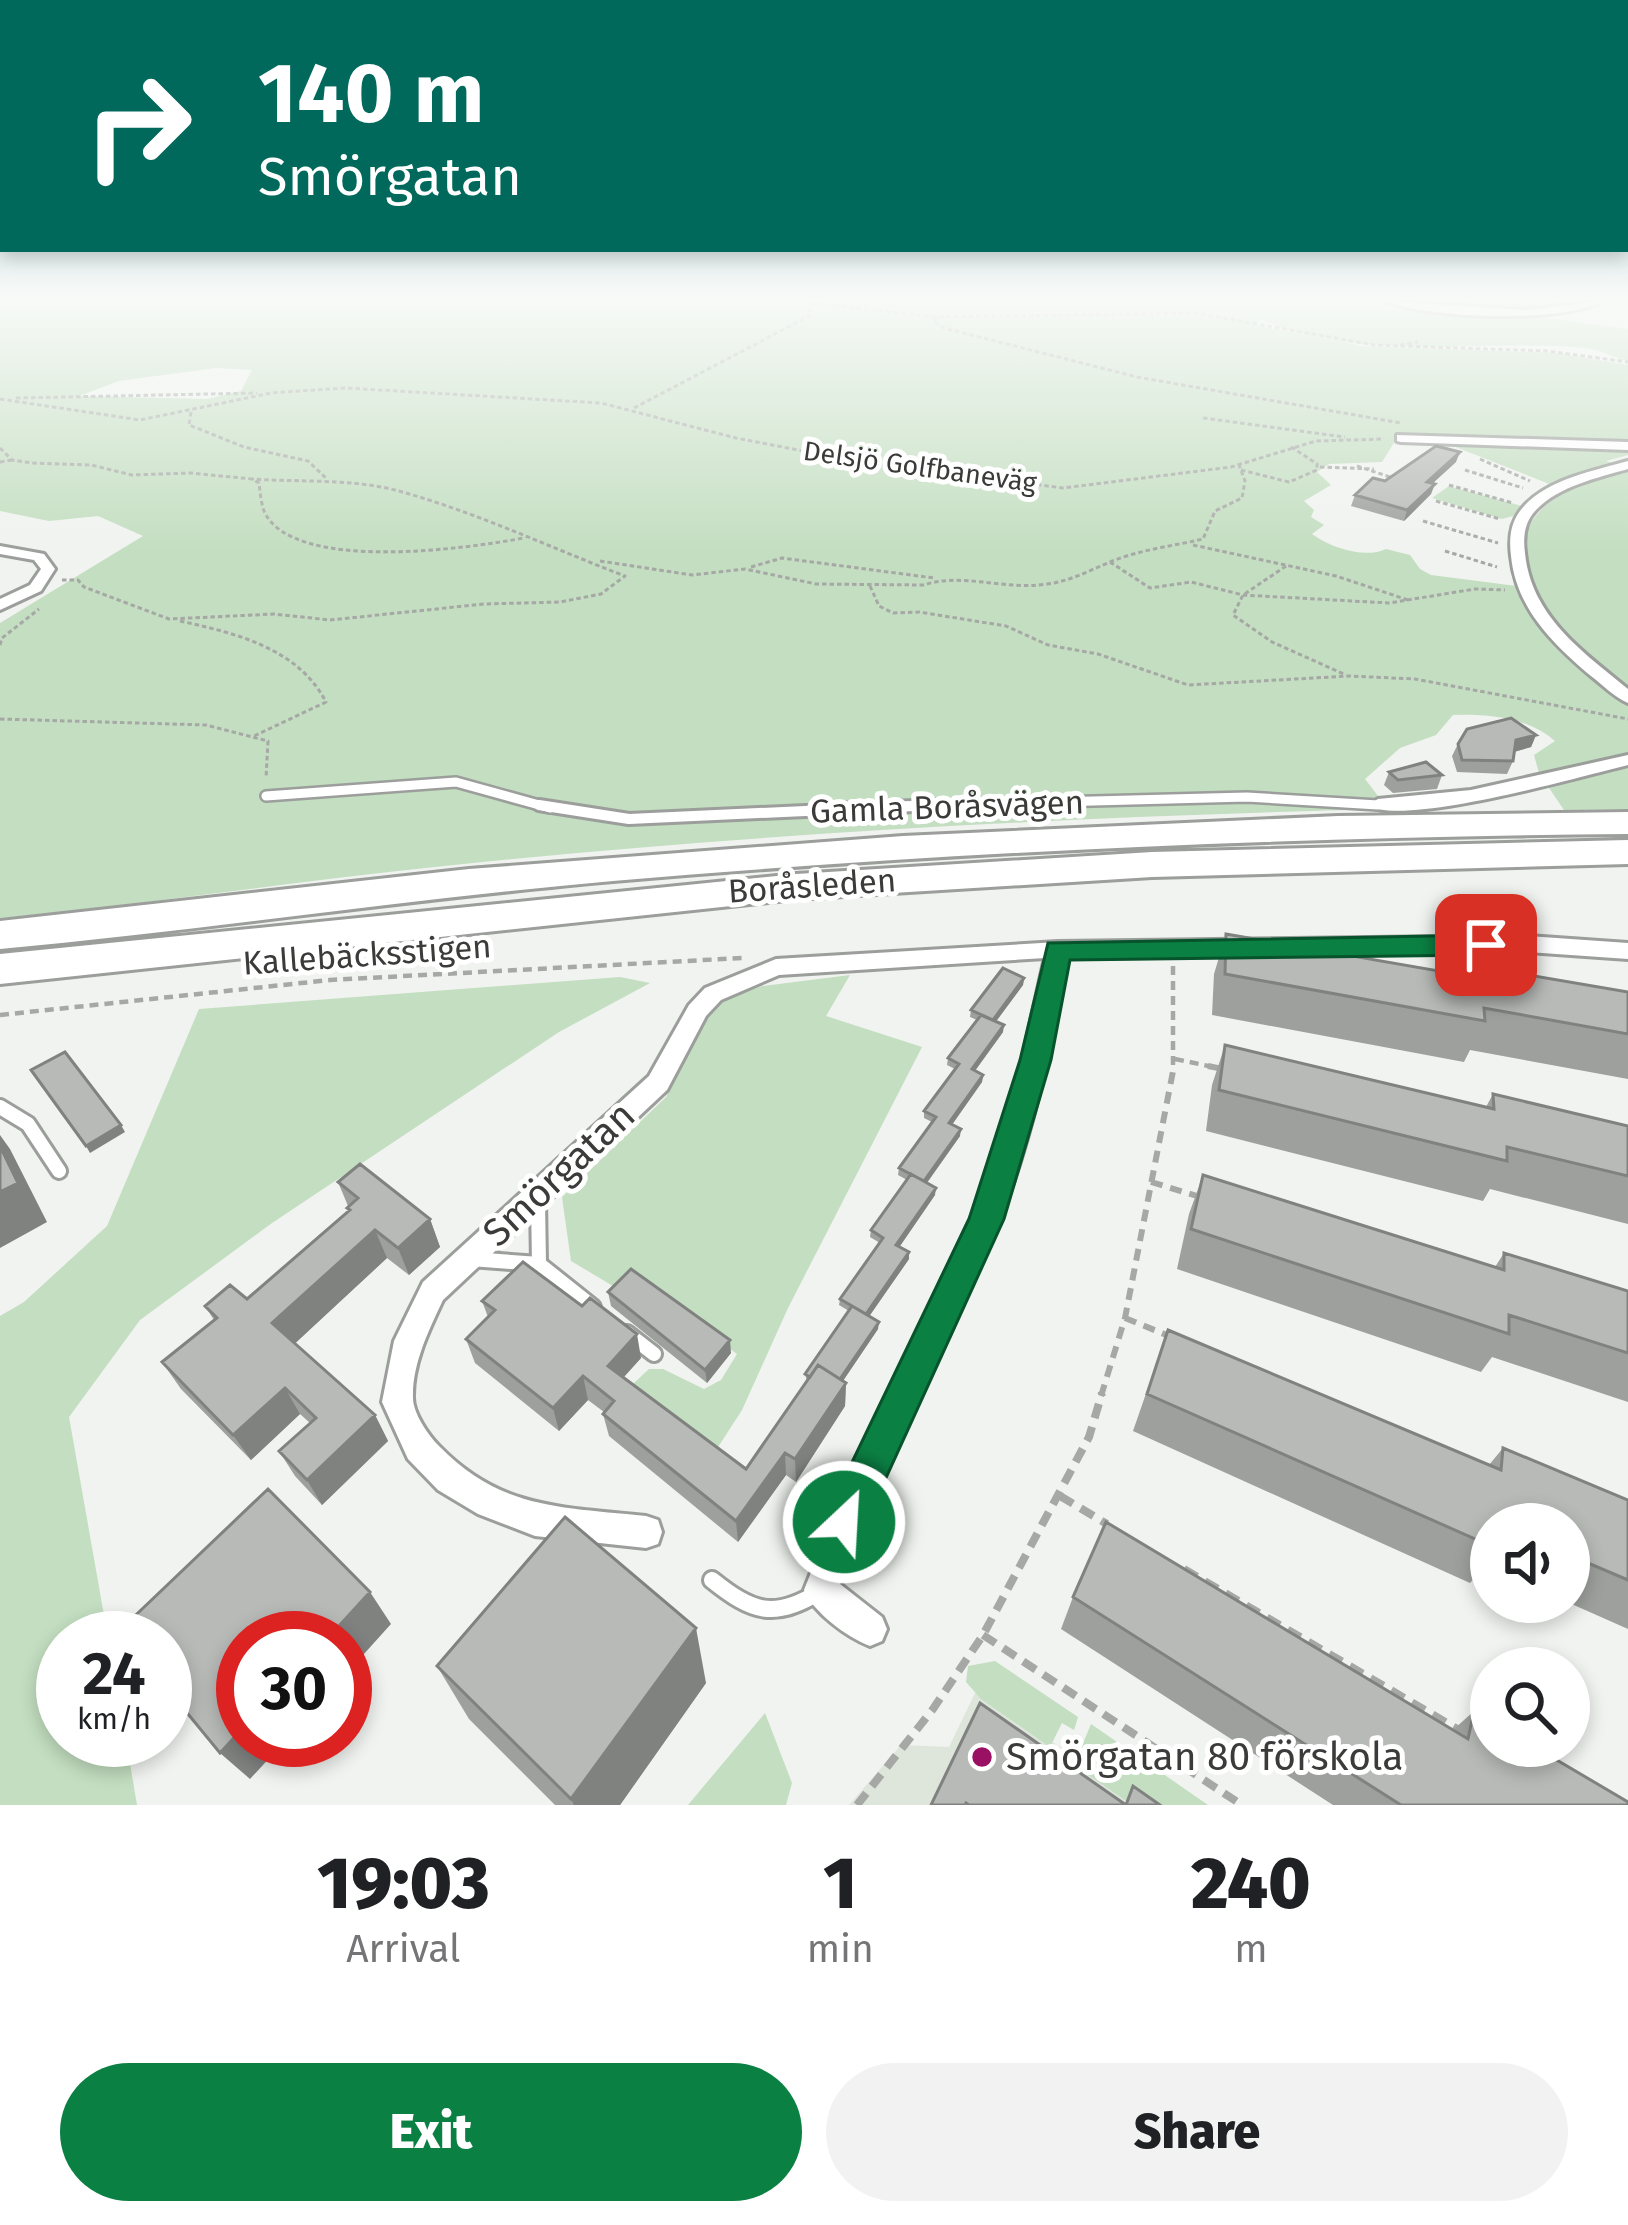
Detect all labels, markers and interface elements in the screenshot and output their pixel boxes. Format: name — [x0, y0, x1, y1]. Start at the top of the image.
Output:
text: 140 m — [258, 43, 484, 144]
icon: right — [60, 48, 216, 204]
text: Smörgatan — [258, 145, 522, 209]
street label: Delsjö Golfbaneväg — [801, 435, 1040, 499]
street label: Gamla Boråsvägen — [809, 782, 1085, 832]
street label: Boråsleden — [727, 860, 897, 912]
pin — [1435, 894, 1537, 996]
icon: arrive — [1453, 912, 1519, 978]
street label: Kallebäcksstigen — [241, 926, 493, 984]
street label: Smörgatan — [474, 1092, 644, 1256]
position arrow — [781, 1459, 907, 1585]
map controls — [1470, 1503, 1590, 1767]
button: sound — [1470, 1503, 1590, 1623]
speed limit sign: 30 — [216, 1611, 372, 1767]
text: 24 — [82, 1638, 146, 1710]
button: search — [1470, 1647, 1590, 1767]
text: km/h — [77, 1701, 151, 1737]
place label: Smörgatan 80 förskola — [1006, 1734, 1403, 1780]
marker: Smörgatan 80 förskola — [969, 1744, 995, 1770]
text: 19:03 — [317, 1841, 490, 1927]
text: 1 — [823, 1841, 857, 1927]
text: 240 — [1191, 1841, 1311, 1927]
text: Arrival — [346, 1926, 460, 1972]
text: min — [807, 1926, 874, 1972]
text: m — [1234, 1926, 1268, 1972]
button: Exit — [60, 2063, 802, 2201]
button: Share — [826, 2063, 1568, 2201]

